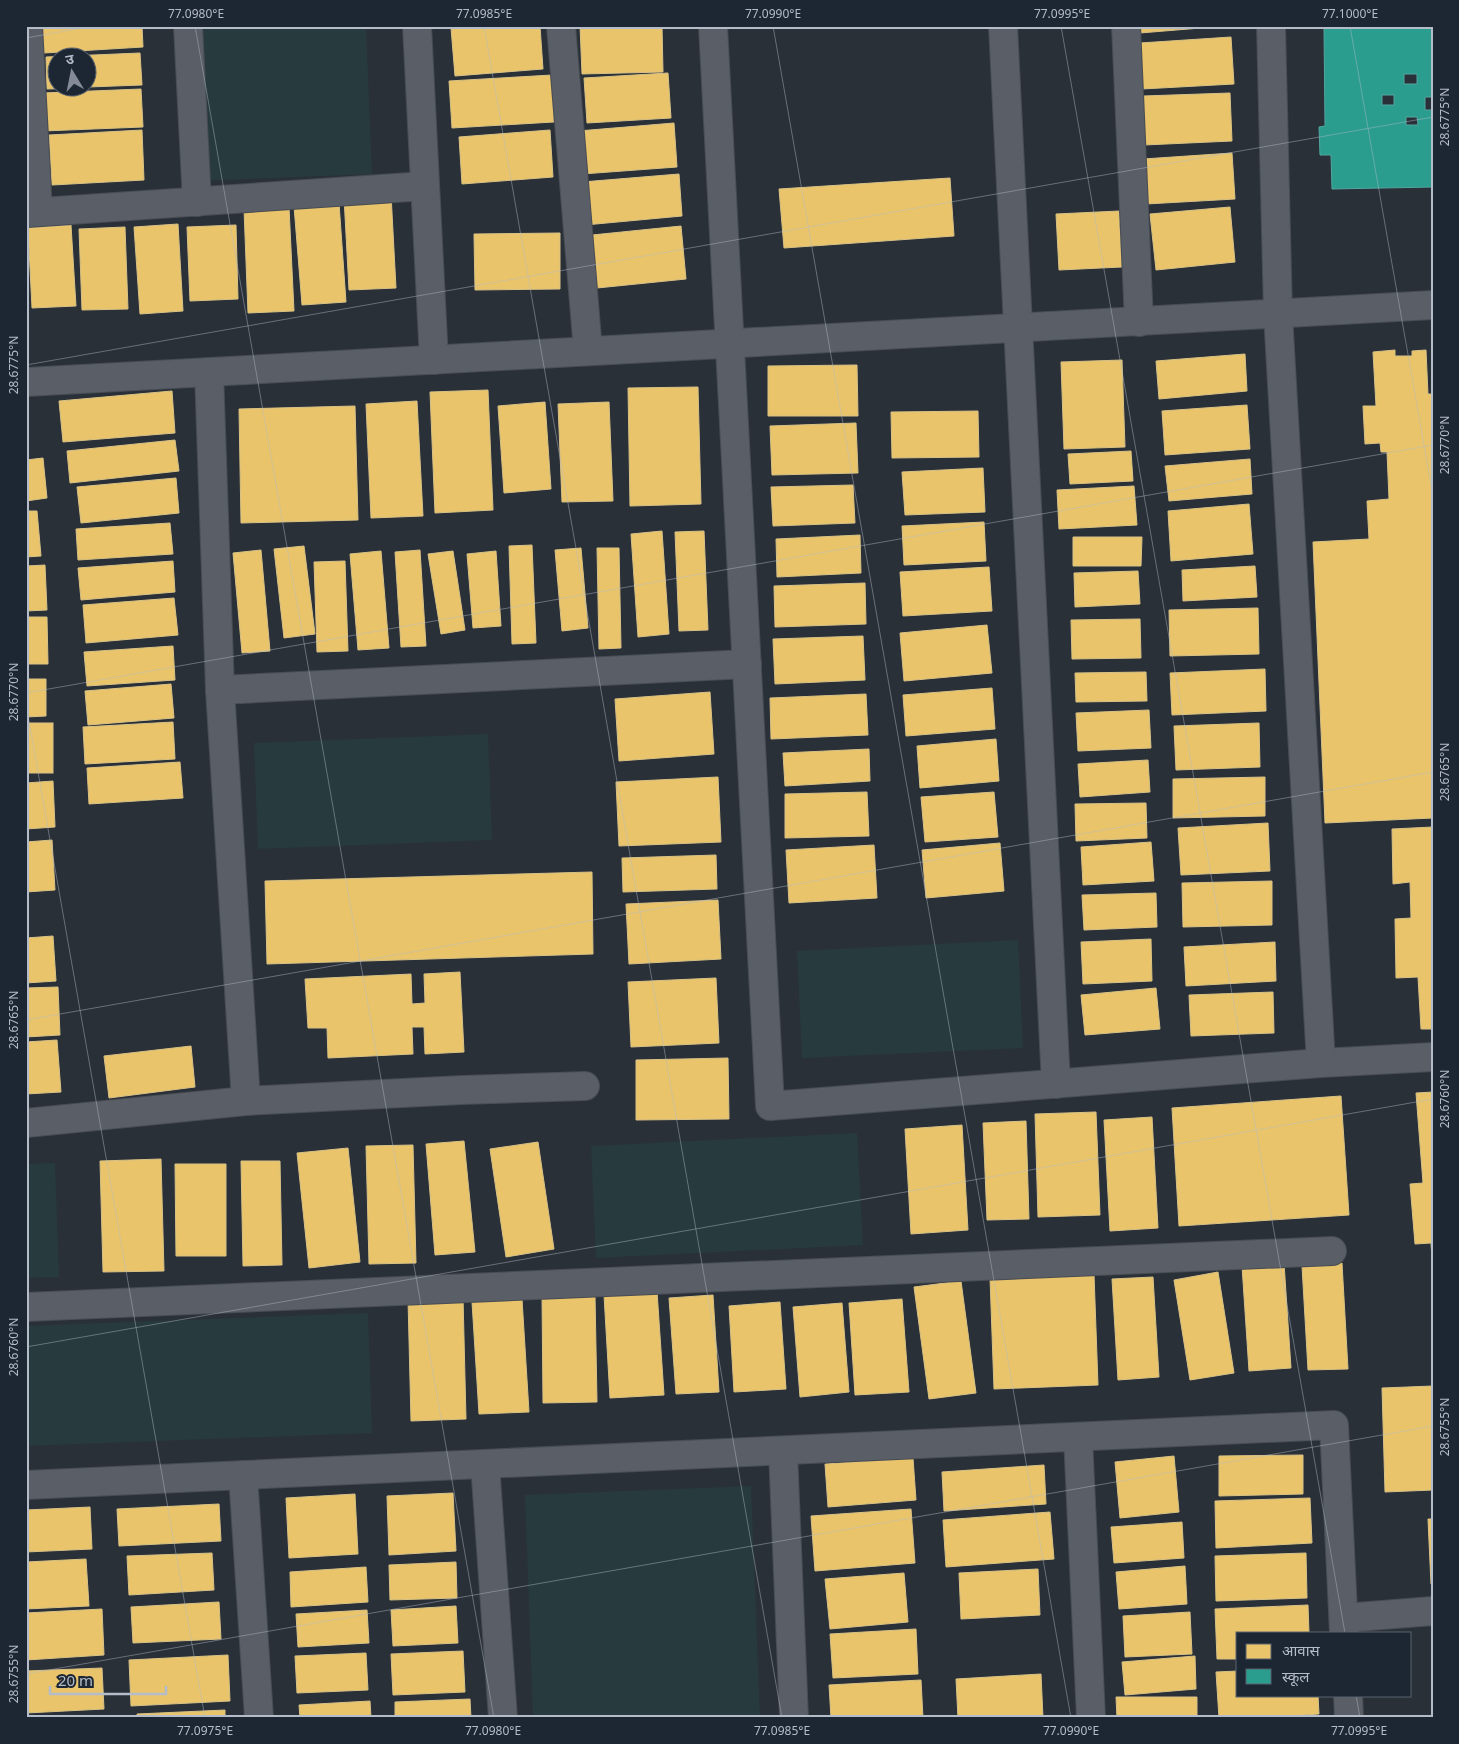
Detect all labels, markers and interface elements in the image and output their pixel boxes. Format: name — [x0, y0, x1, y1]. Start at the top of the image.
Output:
text: 77.0980°E — [168, 5, 224, 22]
text: 77.0985°E — [456, 5, 512, 22]
text: 77.0990°E — [745, 5, 801, 22]
text: 77.0995°E — [1034, 5, 1090, 22]
text: 77.1000°E — [1322, 5, 1378, 22]
north arrow — [48, 48, 98, 98]
text: उ — [64, 48, 76, 69]
text: 28.6775°N — [1436, 88, 1453, 146]
text: 28.6775°N — [5, 336, 22, 394]
text: 28.6770°N — [1436, 416, 1453, 474]
text: 28.6770°N — [5, 663, 22, 721]
text: 28.6765°N — [1436, 743, 1453, 801]
text: 28.6765°N — [5, 991, 22, 1049]
text: 28.6760°N — [1436, 1070, 1453, 1128]
text: 28.6760°N — [5, 1318, 22, 1376]
text: 28.6755°N — [1436, 1398, 1453, 1456]
legend — [1236, 1632, 1412, 1696]
text: आवास — [1282, 1640, 1321, 1660]
text: 28.6755°N — [5, 1645, 22, 1703]
scale bar — [50, 1664, 166, 1696]
text: स्कूल — [1282, 1666, 1310, 1687]
text: 20 m — [58, 1670, 93, 1690]
text: 77.0975°E — [177, 1722, 233, 1739]
text: 77.0980°E — [465, 1722, 521, 1739]
text: 77.0985°E — [754, 1722, 810, 1739]
text: 77.0990°E — [1043, 1722, 1099, 1739]
text: 77.0995°E — [1331, 1722, 1387, 1739]

